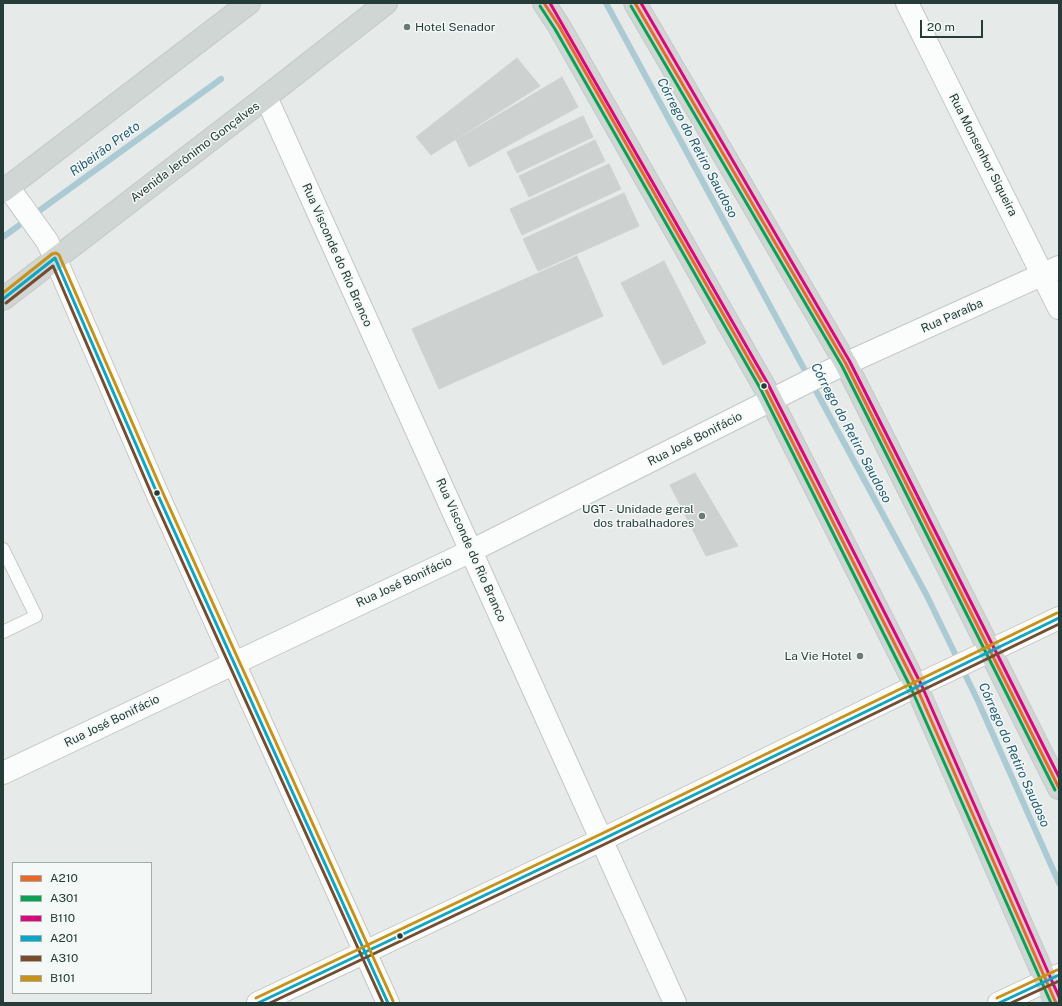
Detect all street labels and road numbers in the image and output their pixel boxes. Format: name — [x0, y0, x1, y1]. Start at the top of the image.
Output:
street label: Rua Monsenhor Siqueira — [946, 91, 1020, 219]
street label: Avenida Jerônimo Gonçalves — [128, 99, 262, 205]
street label: Rua Visconde do Rio Branco — [299, 181, 375, 329]
street label: Rua Paraíba — [919, 296, 985, 336]
street label: Rua José Bonifácio — [645, 409, 745, 469]
street label: Rua Visconde do Rio Branco — [433, 476, 509, 624]
street label: Rua José Bonifácio — [354, 553, 454, 611]
street label: Rua José Bonifácio — [62, 692, 162, 750]

